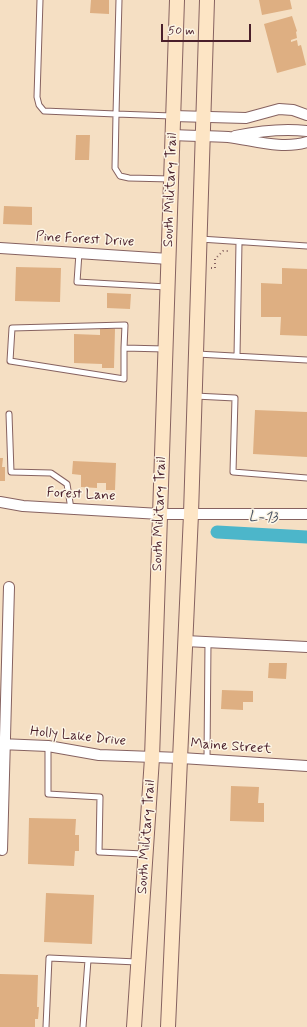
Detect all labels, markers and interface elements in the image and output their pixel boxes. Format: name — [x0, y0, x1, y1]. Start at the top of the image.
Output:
scale bar — [163, 16, 253, 42]
text: 50 m — [168, 23, 195, 39]
street label: South Military Trail — [161, 133, 181, 247]
street label: Pine Forest Drive — [35, 229, 135, 251]
street label: South Military Trail — [150, 457, 170, 571]
street label: Forest Lane — [46, 485, 116, 505]
water label: L-13 — [248, 508, 278, 528]
street label: Holly Lake Drive — [29, 724, 127, 750]
street label: Maine Street — [190, 736, 272, 758]
street label: South Military Trail — [135, 779, 159, 895]

